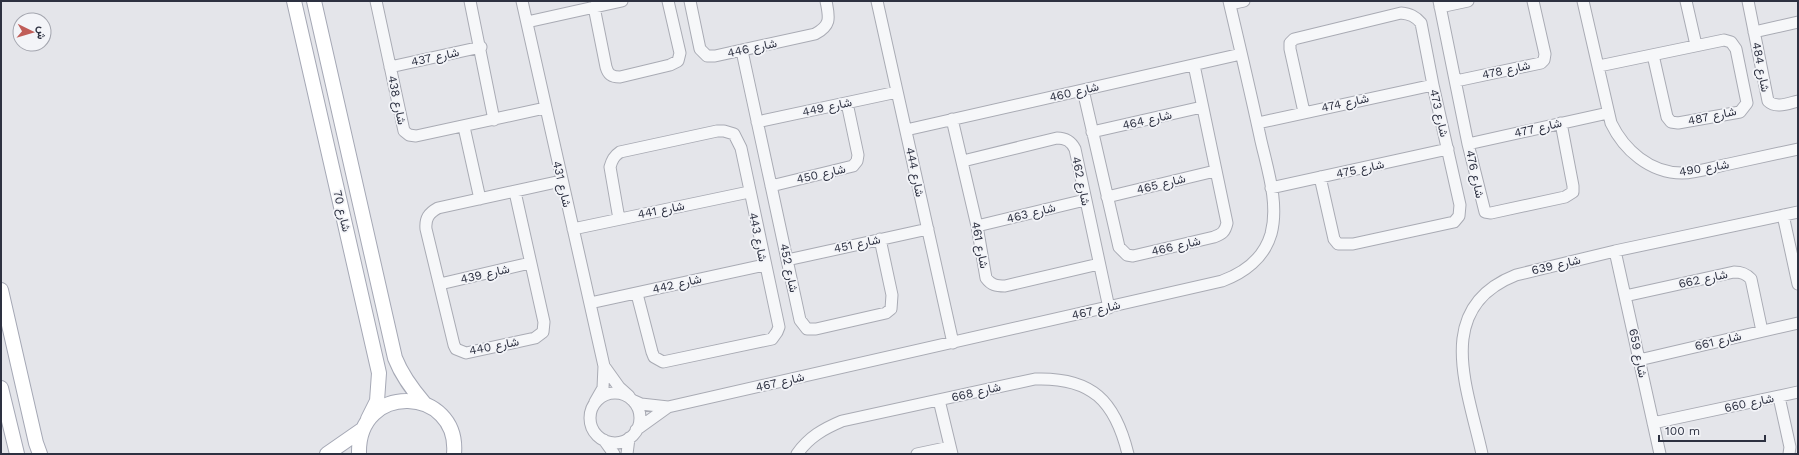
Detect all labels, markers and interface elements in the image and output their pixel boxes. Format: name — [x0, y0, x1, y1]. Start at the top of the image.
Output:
north arrow — [12, 12, 52, 52]
text: ش — [34, 26, 49, 40]
street label: شارع 446 — [726, 36, 778, 62]
street label: شارع 484 — [1747, 41, 1773, 93]
street label: شارع 437 — [410, 45, 461, 71]
street label: شارع 478 — [1481, 58, 1532, 84]
street label: شارع 438 — [383, 74, 409, 126]
street label: شارع 460 — [1048, 80, 1101, 106]
street label: شارع 473 — [1425, 88, 1451, 139]
street label: شارع 474 — [1320, 91, 1370, 117]
street label: شارع 449 — [801, 95, 853, 121]
street label: شارع 487 — [1686, 104, 1738, 130]
street label: شارع 464 — [1121, 108, 1173, 134]
street label: شارع 477 — [1513, 116, 1564, 142]
street label: شارع 444 — [901, 146, 927, 198]
street label: شارع 476 — [1461, 149, 1487, 200]
street label: شارع 462 — [1067, 155, 1093, 207]
street label: شارع 475 — [1335, 157, 1386, 183]
street label: شارع 490 — [1678, 157, 1730, 181]
street label: شارع 431 — [548, 159, 574, 209]
street label: شارع 450 — [795, 162, 847, 188]
street label: شارع 465 — [1135, 171, 1187, 199]
street label: شارع 70 — [328, 189, 354, 234]
street label: شارع 441 — [636, 199, 686, 223]
street label: شارع 463 — [1005, 200, 1057, 228]
street label: شارع 443 — [744, 211, 770, 263]
street label: شارع 461 — [967, 220, 991, 270]
street label: شارع 451 — [832, 232, 882, 258]
street label: شارع 466 — [1150, 234, 1202, 260]
street label: شارع 452 — [775, 242, 801, 294]
street label: شارع 639 — [1530, 253, 1582, 279]
street label: شارع 439 — [459, 262, 511, 288]
street label: شارع 662 — [1677, 267, 1729, 293]
street label: شارع 442 — [651, 272, 703, 298]
street label: شارع 467 — [1070, 298, 1122, 324]
street label: شارع 659 — [1624, 327, 1650, 379]
street label: شارع 661 — [1693, 329, 1743, 355]
street label: شارع 440 — [468, 334, 520, 360]
street label: شارع 467 — [754, 370, 806, 396]
street label: شارع 668 — [950, 380, 1002, 406]
street label: شارع 660 — [1723, 391, 1775, 417]
scale bar — [1659, 417, 1765, 443]
text: 100 m — [1665, 424, 1700, 438]

